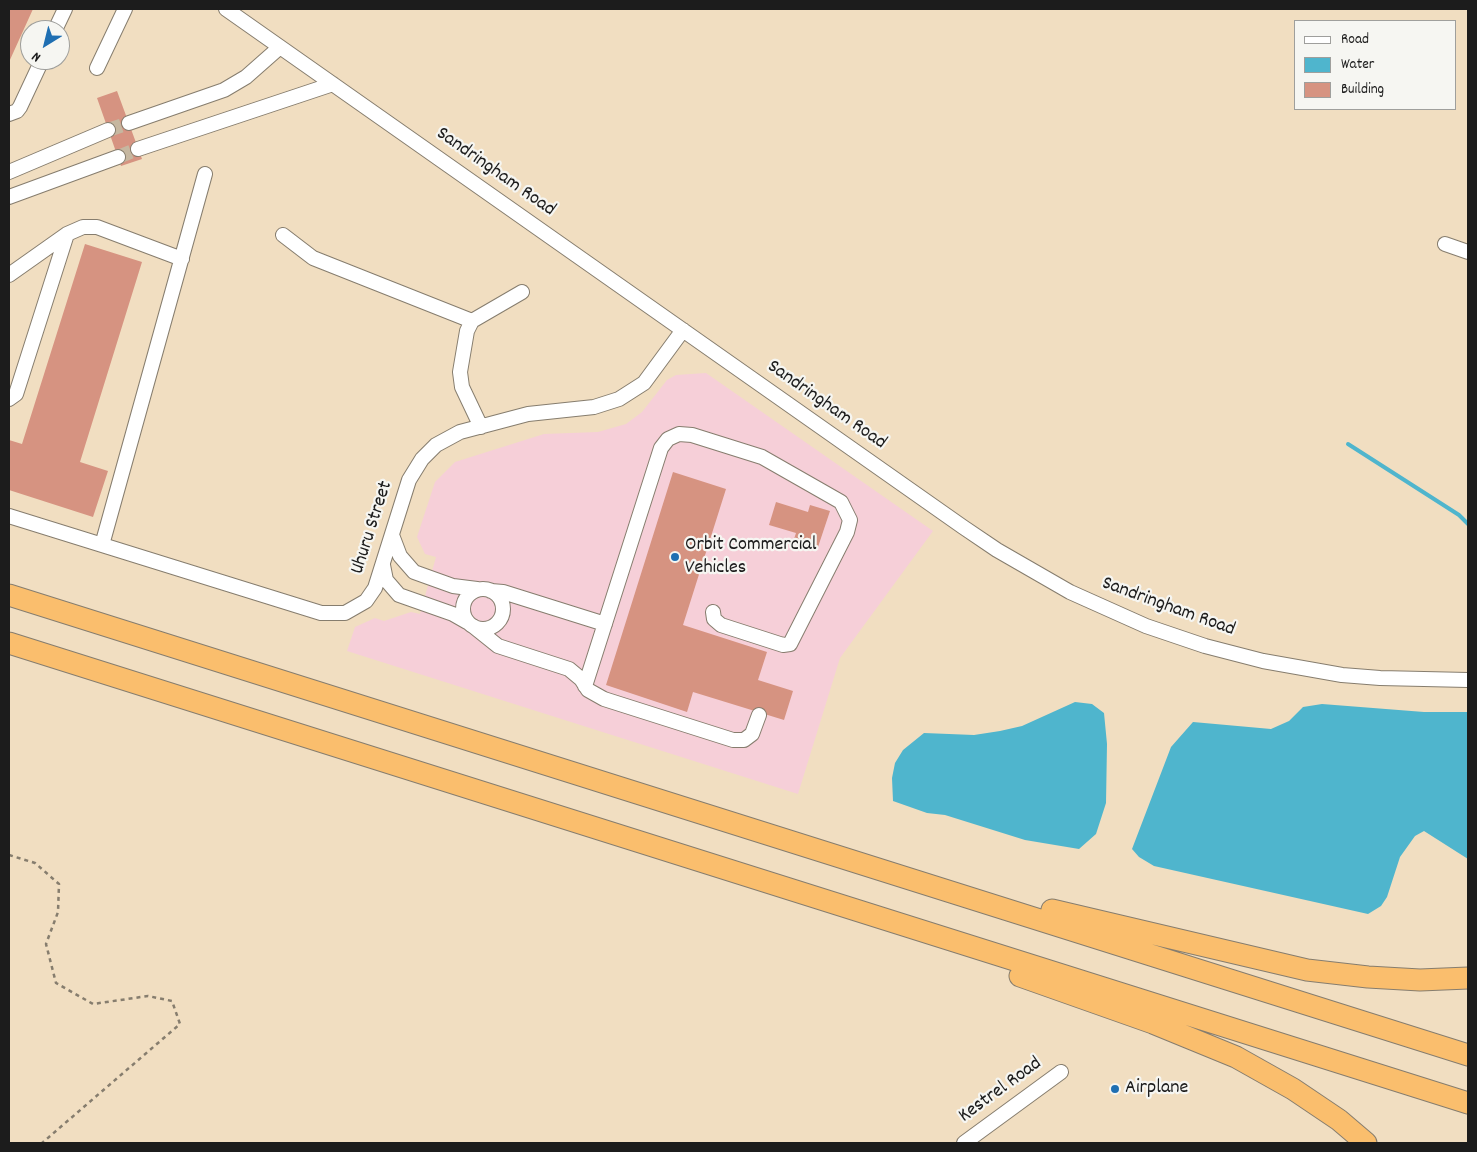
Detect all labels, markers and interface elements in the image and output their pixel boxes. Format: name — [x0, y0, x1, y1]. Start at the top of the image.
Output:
north arrow — [20, 20, 70, 70]
legend — [1294, 20, 1457, 110]
text: Road — [1341, 29, 1369, 51]
text: N — [28, 46, 45, 66]
text: Water — [1341, 54, 1374, 76]
text: Building — [1341, 79, 1384, 101]
street label: Sandringham Road — [431, 123, 559, 223]
street label: Sandringham Road — [762, 356, 890, 456]
street label: Uhuru Street — [347, 478, 399, 578]
place label: Orbit Commercial Vehicles — [685, 534, 816, 581]
marker: Orbit Commercial Vehicles — [669, 551, 681, 563]
street label: Sandringham Road — [1098, 573, 1238, 643]
street label: Kestrel Road — [955, 1053, 1047, 1129]
place label: Airplane — [1125, 1077, 1188, 1101]
marker: Airplane — [1109, 1083, 1121, 1095]

